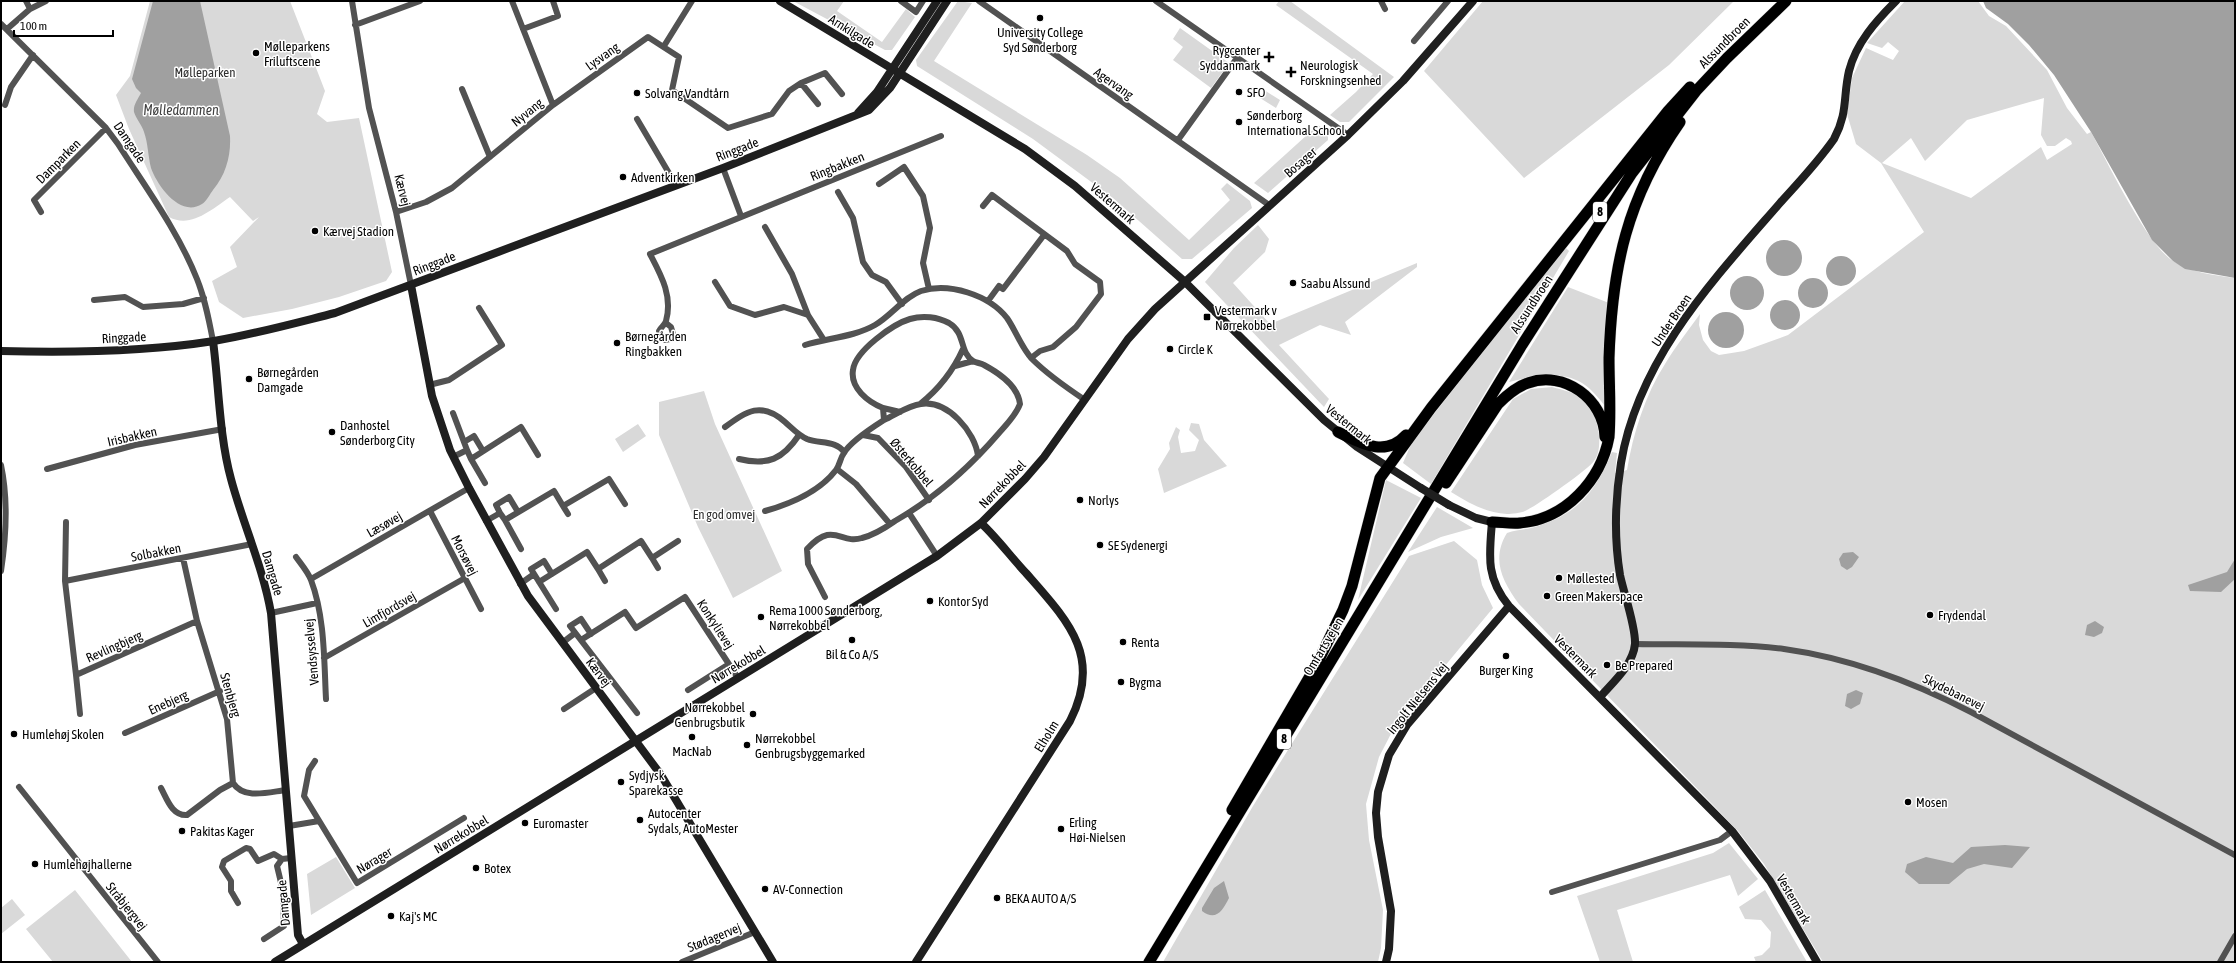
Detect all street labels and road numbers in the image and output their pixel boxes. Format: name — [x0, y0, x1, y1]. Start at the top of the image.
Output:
street label: Arnkilgade — [826, 11, 878, 51]
street label: Alssundbroen — [1696, 14, 1753, 71]
street label: Lysvang — [583, 39, 622, 73]
street label: Agervang — [1091, 64, 1137, 103]
street label: Nyvang — [509, 95, 546, 130]
street label: Damgade — [110, 119, 149, 166]
street label: Ringgade — [714, 134, 761, 164]
street label: Damparken — [33, 136, 84, 187]
street label: Bosager — [1281, 144, 1320, 180]
street label: Ringbakken — [808, 149, 866, 184]
street label: Kærvej — [391, 173, 414, 208]
street label: Vestermark — [1087, 180, 1138, 227]
road number: 8 — [1593, 202, 1607, 222]
street label: Ringgade — [411, 248, 458, 278]
street label: Alssundbroen — [1507, 272, 1556, 336]
street label: Under Broen — [1648, 291, 1694, 349]
street label: Ringgade — [101, 329, 147, 346]
street label: Vestermark — [1323, 401, 1375, 448]
street label: Irisbakken — [106, 424, 158, 449]
street label: Østerkobbel — [887, 435, 937, 490]
street label: Nørrekobbel — [976, 457, 1029, 511]
street label: Læsøvej — [364, 508, 405, 540]
street label: Morsøvej — [448, 533, 481, 578]
street label: Solbakken — [130, 540, 182, 565]
street label: Damgade — [259, 549, 286, 597]
street label: Limfjordsvej — [360, 588, 418, 631]
street label: Konkylievej — [694, 597, 737, 652]
street label: Omfartsvejen — [1300, 615, 1347, 678]
street label: Vendsysselvej — [301, 618, 322, 686]
street label: Revlingbjerg — [84, 627, 145, 666]
street label: Vestermark — [1551, 632, 1601, 681]
street label: Nørrekobbel — [708, 642, 769, 686]
street label: Kærvej — [583, 655, 614, 690]
street label: Ingolf Nielsens Vej — [1384, 659, 1451, 737]
street label: Stenbjerg — [217, 671, 244, 719]
street label: Skydebanevej — [1920, 671, 1987, 714]
street label: Enebjerg — [146, 687, 191, 718]
street label: Elholm — [1031, 718, 1062, 755]
road number: 8 — [1277, 729, 1291, 749]
street label: Nørrekobbel — [431, 812, 492, 856]
street label: Nørager — [354, 844, 395, 877]
street label: Vestermark — [1773, 872, 1814, 927]
street label: Stråbjergvej — [103, 879, 150, 933]
street label: Damgade — [274, 879, 293, 927]
street label: Stødagervej — [685, 920, 743, 955]

